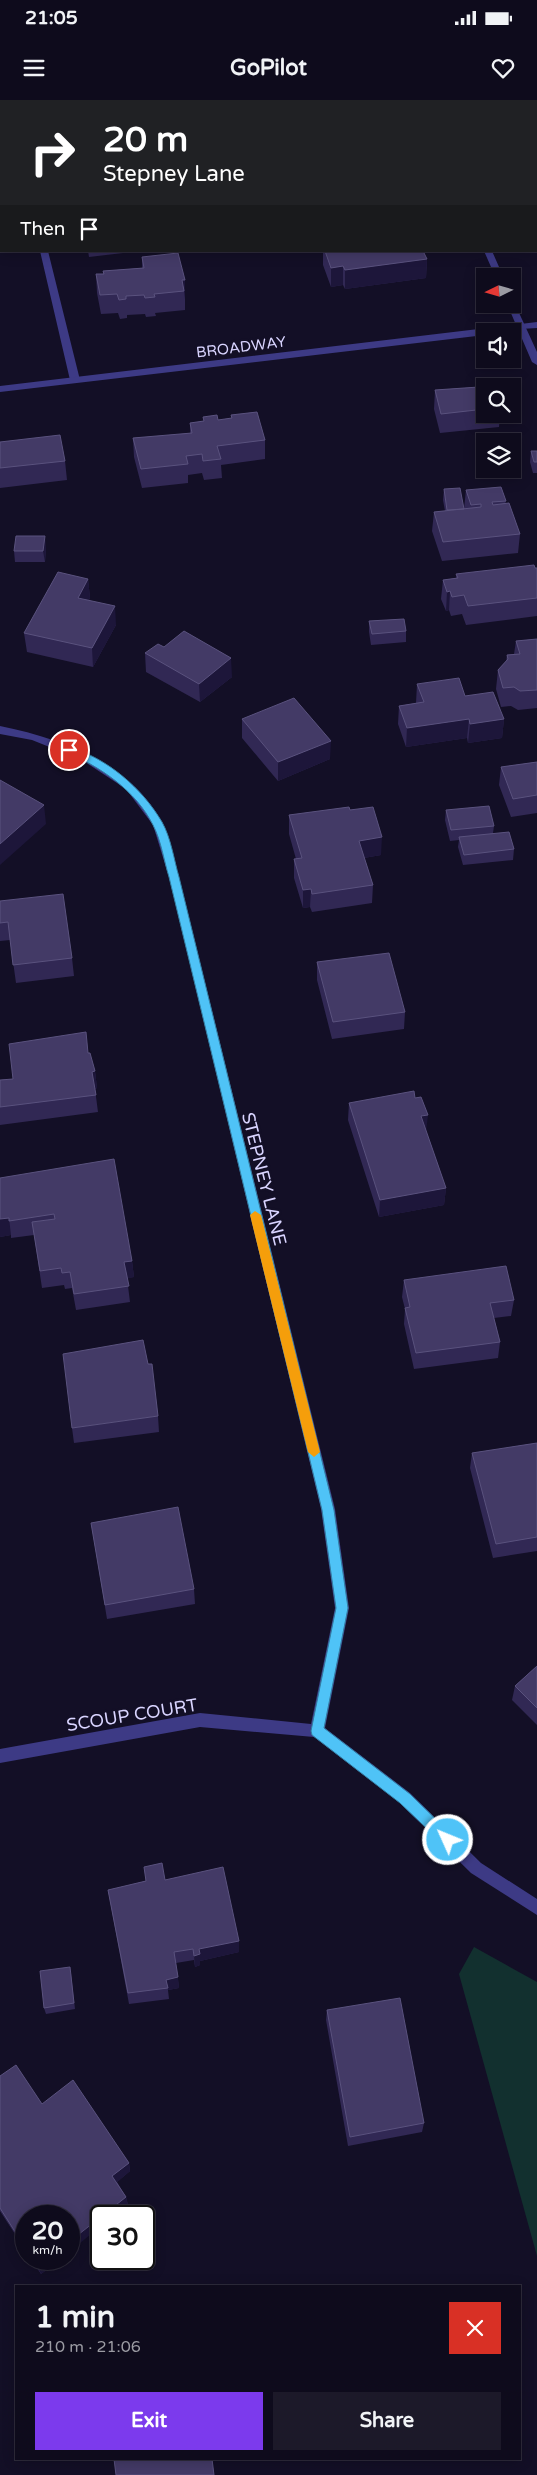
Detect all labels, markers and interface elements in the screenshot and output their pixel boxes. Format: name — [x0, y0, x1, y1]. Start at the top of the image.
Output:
text: 21:05 — [25, 7, 78, 29]
icon: menu — [20, 54, 48, 82]
icon: heart — [489, 54, 517, 82]
text: GoPilot — [230, 55, 307, 81]
text: 20 m — [103, 119, 188, 161]
icon: right — [20, 120, 85, 185]
text: Stepney Lane — [103, 161, 245, 187]
icon: arrive — [75, 215, 103, 243]
text: Then — [20, 218, 65, 240]
north arrow — [476, 268, 521, 312]
map controls — [476, 268, 521, 478]
button: sound — [476, 323, 521, 368]
street label: BROADWAY — [195, 333, 287, 361]
button: search — [476, 378, 521, 423]
button: layers — [476, 433, 521, 478]
pin — [48, 729, 90, 771]
icon: arrive — [55, 736, 83, 764]
street label: STEPNEY LANE — [237, 1110, 291, 1248]
street label: SCOUP COURT — [65, 1694, 199, 1736]
position arrow — [421, 1813, 473, 1865]
speed limit sign: 30 — [90, 2205, 155, 2270]
text: 20 — [32, 2216, 63, 2246]
text: km/h — [32, 2243, 63, 2257]
text: 1 min — [35, 2299, 115, 2336]
button: close — [449, 2302, 501, 2354]
text: 210 m · 21:06 — [35, 2337, 141, 2357]
button: Exit — [35, 2392, 263, 2450]
button: Share — [273, 2392, 501, 2450]

